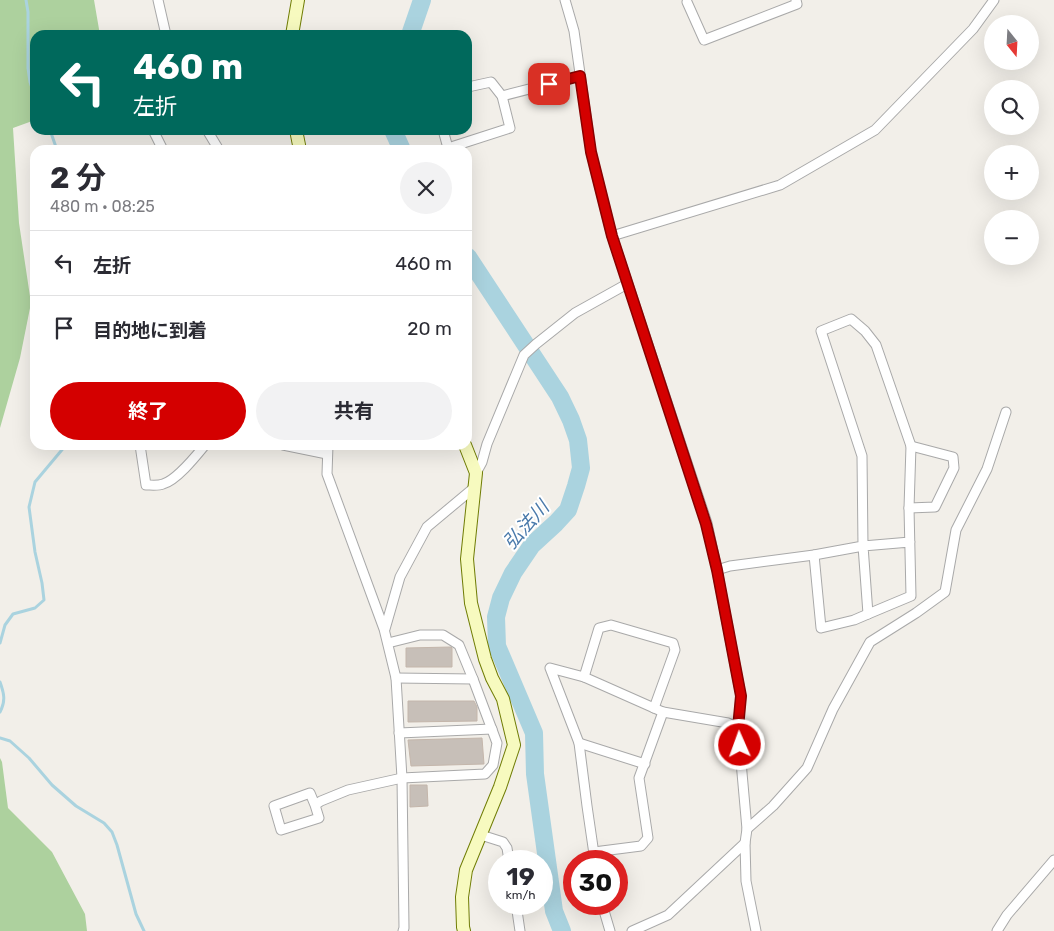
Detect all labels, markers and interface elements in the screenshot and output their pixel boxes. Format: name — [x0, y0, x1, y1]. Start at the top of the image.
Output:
north arrow — [984, 15, 1039, 70]
map controls — [984, 15, 1039, 265]
text: 460 m — [133, 46, 243, 88]
icon: left — [50, 50, 115, 115]
pin — [528, 63, 570, 105]
icon: arrive — [535, 70, 563, 98]
button: search — [984, 80, 1039, 135]
text: 左折 — [133, 93, 177, 120]
button: + — [984, 145, 1039, 200]
text: 2 分 — [50, 160, 106, 196]
button: close — [400, 162, 452, 214]
text: 480 m · 08:25 — [50, 197, 155, 216]
button: − — [984, 210, 1039, 265]
icon: left — [50, 249, 78, 277]
text: 460 m — [395, 252, 452, 275]
text: 左折 — [93, 254, 131, 277]
icon: arrive — [50, 314, 78, 342]
text: 20 m — [407, 317, 452, 340]
text: 目的地に到着 — [93, 319, 207, 342]
button: 終了 — [50, 382, 246, 440]
button: 共有 — [256, 382, 452, 440]
water label: 弘法川 — [498, 495, 555, 554]
position arrow — [713, 718, 765, 770]
speed limit sign: 30 — [563, 850, 628, 915]
text: 19 — [506, 862, 535, 891]
text: km/h — [506, 888, 535, 902]

